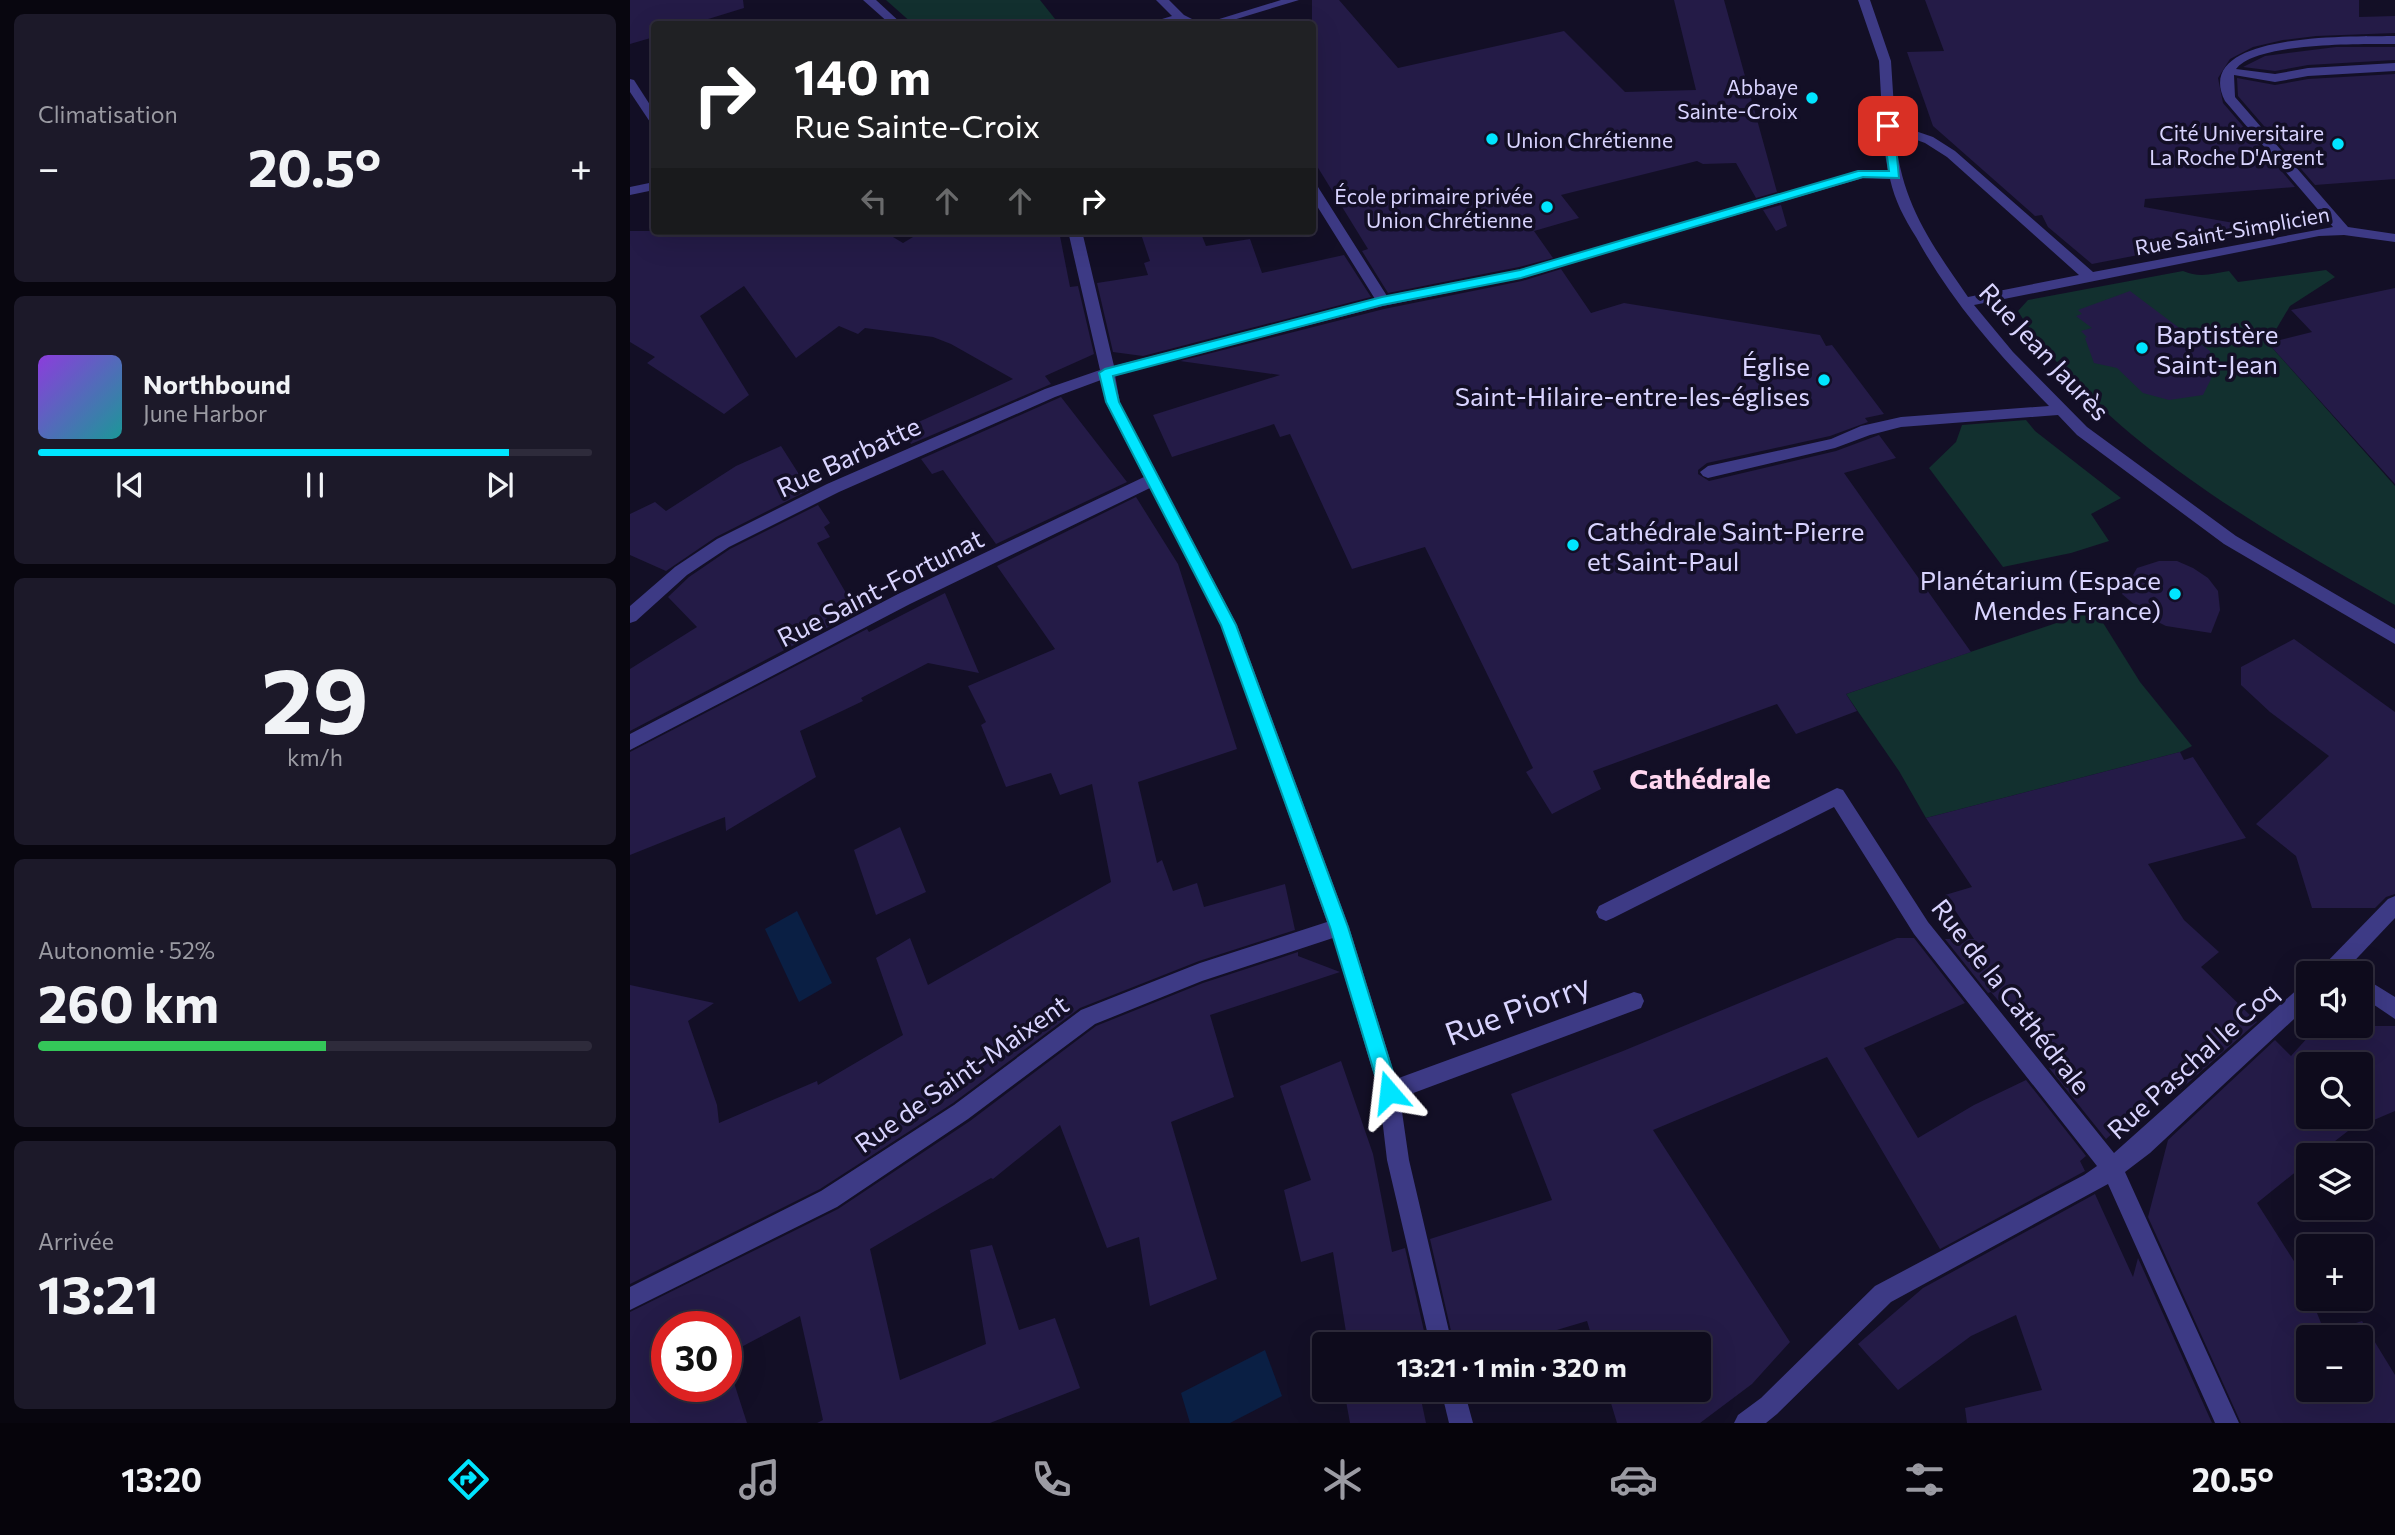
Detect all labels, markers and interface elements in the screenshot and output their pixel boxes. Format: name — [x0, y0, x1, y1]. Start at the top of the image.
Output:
text: 140 m — [794, 45, 931, 105]
icon: right — [679, 49, 770, 140]
place label: Abbaye Sainte-Croix — [1677, 74, 1798, 123]
marker: Abbaye Sainte-Croix — [1804, 90, 1820, 106]
pin — [1858, 96, 1918, 156]
text: Climatisation — [38, 100, 178, 128]
text: Rue Sainte-Croix — [794, 105, 1040, 145]
icon: arrive — [1869, 107, 1907, 145]
place label: Cité Universitaire La Roche D'Argent — [2149, 120, 2324, 169]
place label: Union Chrétienne — [1506, 127, 1673, 152]
marker: Union Chrétienne — [1484, 131, 1500, 147]
text: 20.5° — [248, 134, 381, 198]
marker: Cité Universitaire La Roche D'Argent — [2330, 136, 2346, 152]
text: − — [38, 143, 60, 190]
text: + — [570, 143, 592, 190]
icon: left — [855, 182, 893, 220]
icon: ahead — [928, 182, 966, 220]
icon: ahead — [1001, 182, 1039, 220]
icon: right — [1074, 182, 1112, 220]
place label: École primaire privée Union Chrétienne — [1334, 183, 1533, 232]
marker: École primaire privée Union Chrétienne — [1539, 199, 1555, 215]
street label: Rue Saint-Simplicien — [2133, 201, 2331, 259]
street label: Rue Jean Jaurès — [1974, 276, 2116, 426]
place label: Baptistère Saint-Jean — [2156, 318, 2279, 379]
marker: Baptistère Saint-Jean — [2134, 340, 2150, 356]
place label: Église Saint-Hilaire-entre-les-églises — [1455, 350, 1810, 411]
text: Northbound — [143, 368, 291, 399]
marker: Église Saint-Hilaire-entre-les-églises — [1816, 372, 1832, 388]
text: June Harbor — [143, 399, 267, 427]
street label: Rue Barbatte — [771, 409, 925, 503]
icon: previous — [111, 466, 149, 504]
icon: pause — [296, 466, 334, 504]
icon: next — [481, 466, 519, 504]
place label: Cathédrale Saint-Pierre et Saint-Paul — [1587, 515, 1865, 576]
street label: Rue Saint-Fortunat — [772, 522, 988, 652]
marker: Cathédrale Saint-Pierre et Saint-Paul — [1565, 537, 1581, 553]
place label: Planétarium (Espace Mendes France) — [1920, 564, 2161, 625]
marker: Planétarium (Espace Mendes France) — [2167, 586, 2183, 602]
text: 29 — [261, 641, 369, 753]
text: km/h — [287, 743, 343, 771]
district label: Cathédrale — [1629, 761, 1771, 795]
street label: Rue de la Cathédrale — [1926, 892, 2098, 1100]
text: Autonomie · 52% — [38, 936, 215, 964]
map controls — [2296, 961, 2373, 1402]
button: sound — [2296, 961, 2373, 1038]
street label: Rue Piorry — [1439, 963, 1595, 1053]
text: 260 km — [38, 970, 219, 1034]
street label: Rue Paschal le Coq — [2100, 975, 2284, 1145]
street label: Rue de Saint-Maixent — [848, 988, 1074, 1158]
button: search — [2296, 1052, 2373, 1129]
position arrow — [1352, 1055, 1426, 1129]
button: layers — [2296, 1143, 2373, 1220]
text: Arrivée — [38, 1227, 114, 1255]
button: + — [2296, 1234, 2373, 1311]
text: 13:21 — [38, 1261, 159, 1325]
speed limit sign: 30 — [651, 1311, 742, 1402]
button: − — [2296, 1325, 2373, 1402]
text: 13:21 · 1 min · 320 m — [1396, 1351, 1627, 1382]
icon: directions — [444, 1455, 493, 1504]
icon: music — [735, 1455, 784, 1504]
icon: phone — [1027, 1455, 1076, 1504]
icon: climate — [1318, 1455, 1367, 1504]
icon: car — [1609, 1455, 1658, 1504]
icon: filters — [1900, 1455, 1949, 1504]
text: 13:20 — [121, 1459, 202, 1499]
text: 20.5° — [2192, 1459, 2274, 1499]

